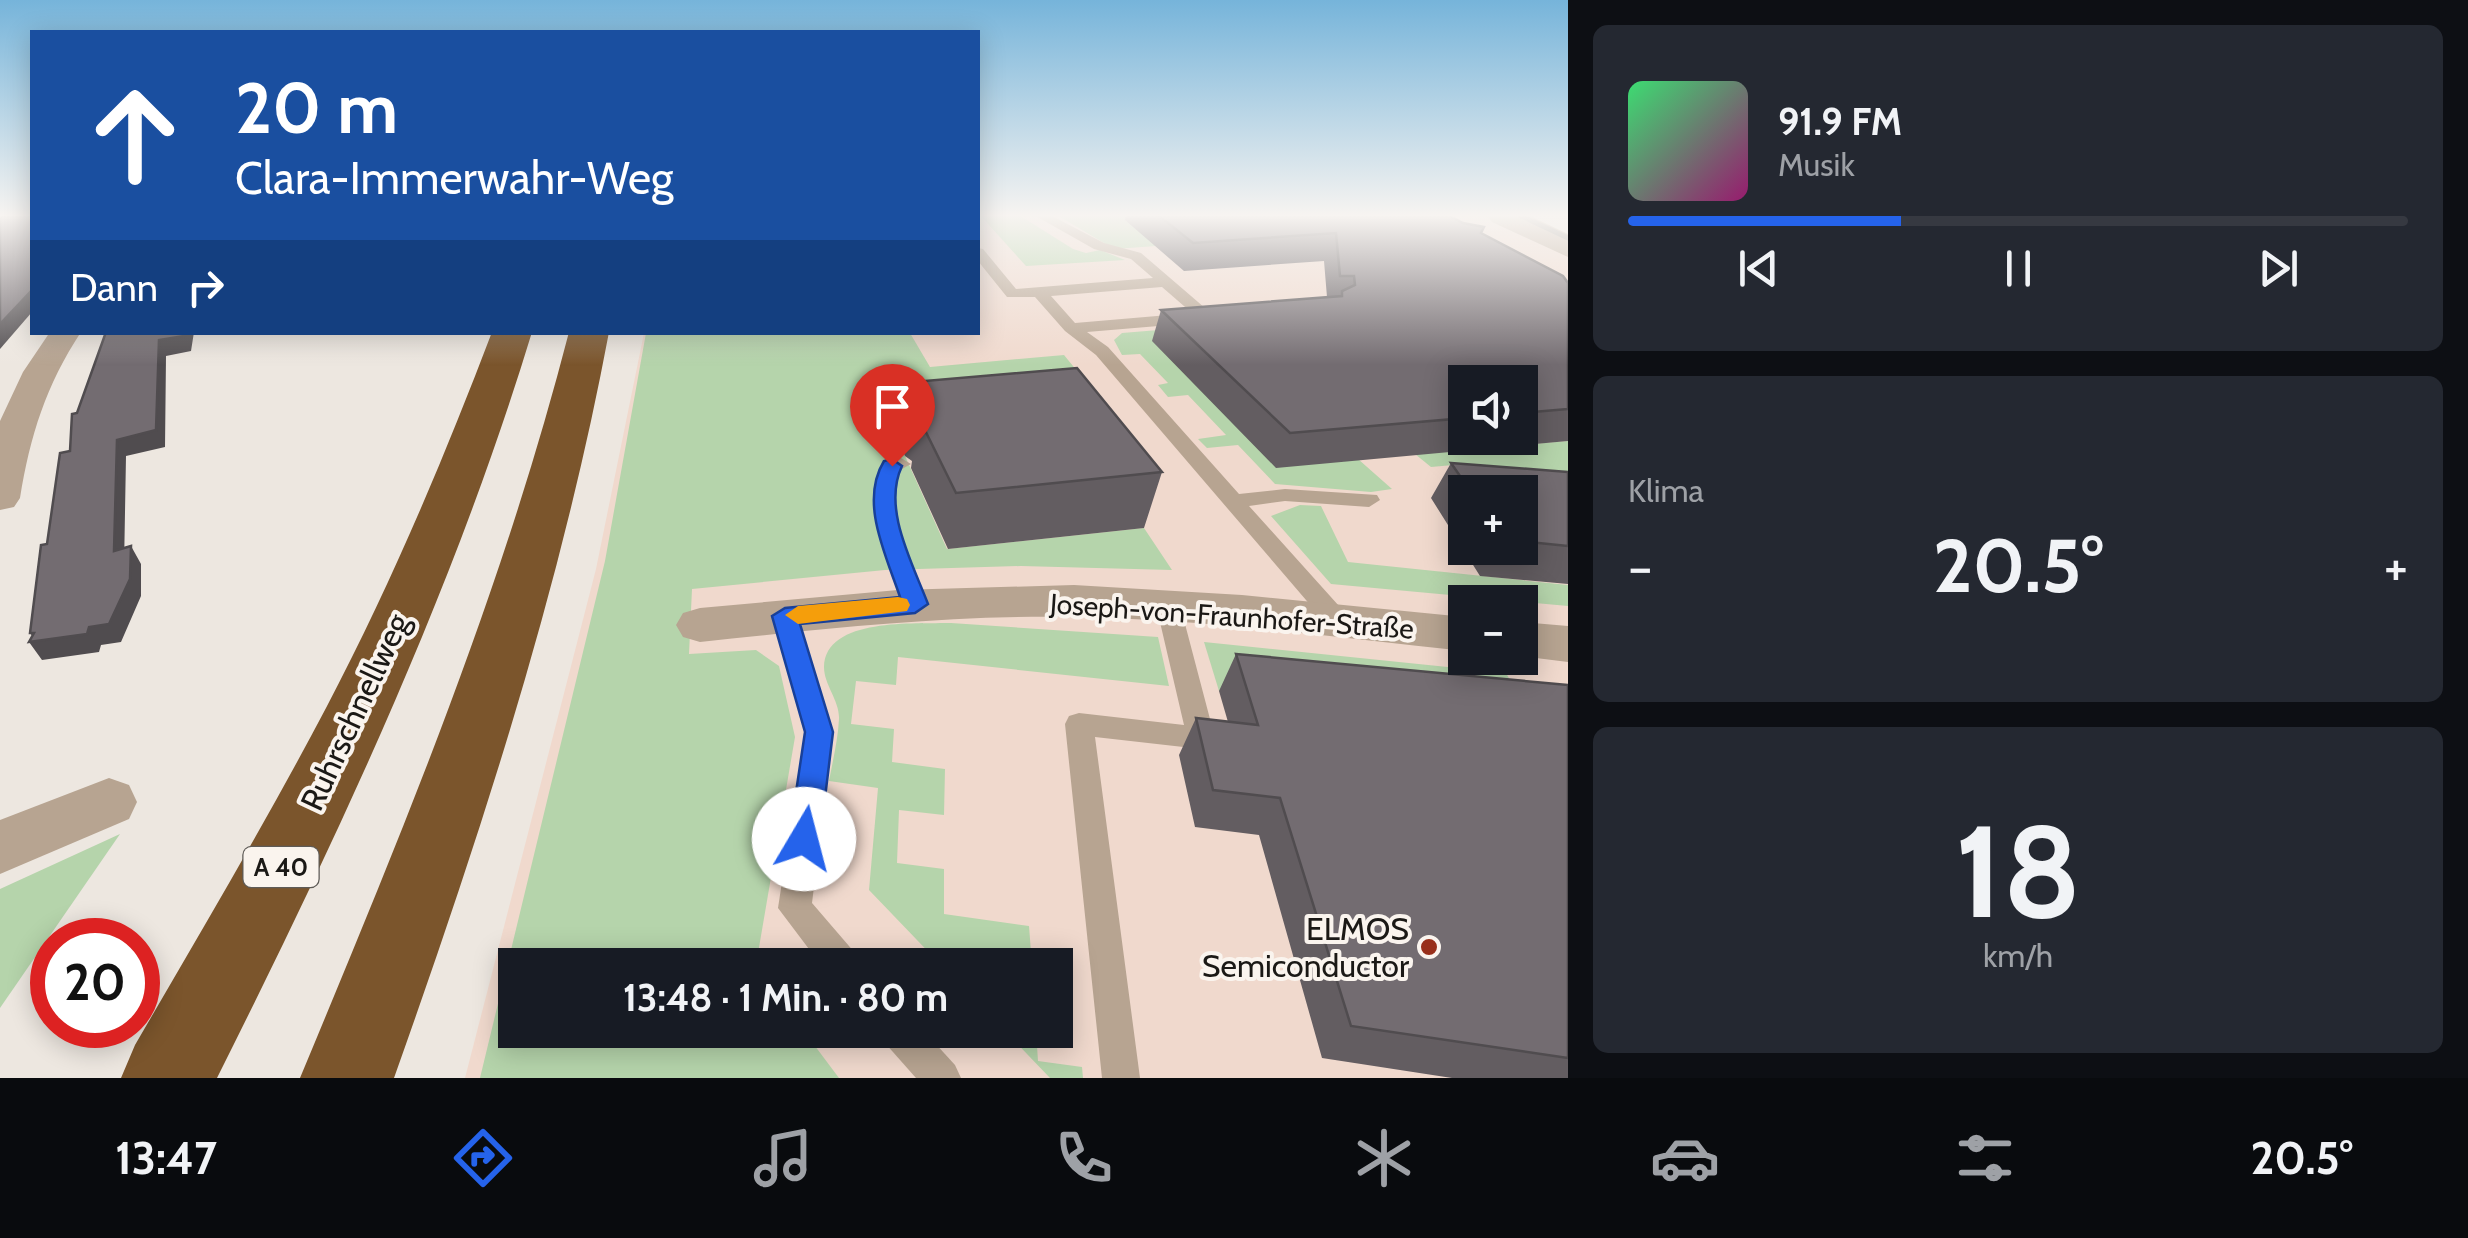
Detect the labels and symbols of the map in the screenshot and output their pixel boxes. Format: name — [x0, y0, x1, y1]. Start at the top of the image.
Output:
pin — [850, 364, 935, 467]
street label: Joseph-von-Fraunhofer-Straße — [1048, 586, 1415, 646]
street label: Ruhrschnellweg — [292, 606, 418, 816]
position arrow — [752, 787, 856, 891]
road number: A 40 — [244, 847, 318, 887]
place label: ELMOS Semiconductor — [1202, 909, 1410, 985]
speed limit sign: 20 — [30, 918, 160, 1048]
marker: ELMOS Semiconductor — [1418, 936, 1440, 958]

